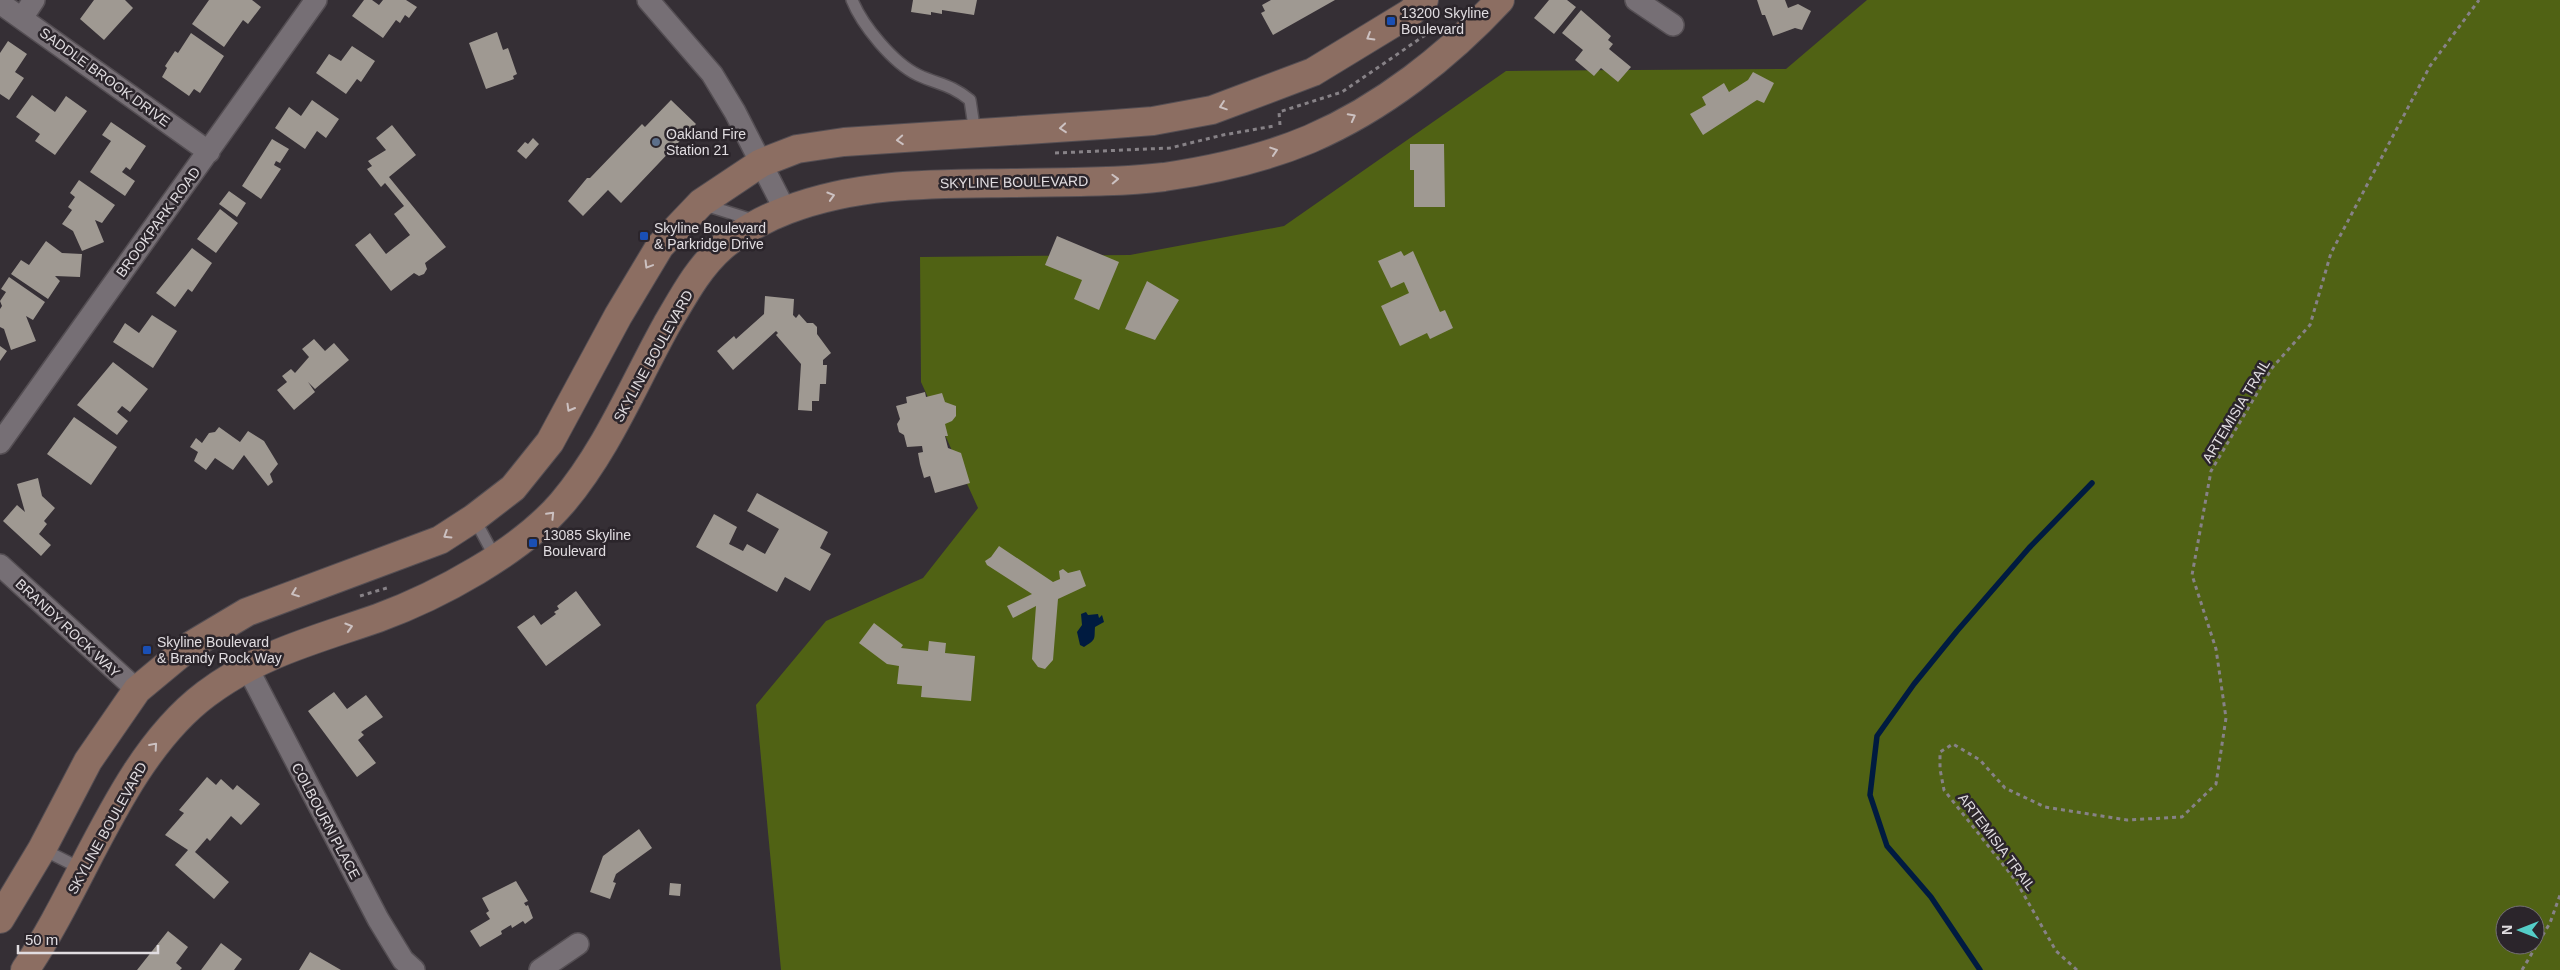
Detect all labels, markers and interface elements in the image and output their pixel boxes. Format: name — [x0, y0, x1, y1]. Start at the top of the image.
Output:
place label: 13200 Skyline Boulevard — [1401, 5, 1489, 37]
marker: 13200 Skyline Boulevard — [1385, 15, 1397, 27]
street label: SADDLE BROOK DRIVE — [37, 24, 173, 130]
one-way arrow — [1366, 31, 1375, 41]
one-way arrow — [1219, 100, 1228, 110]
one-way arrow — [1347, 113, 1356, 123]
one-way arrow — [1058, 123, 1066, 134]
place label: Oakland Fire Station 21 — [666, 126, 746, 158]
one-way arrow — [896, 134, 904, 145]
marker: Oakland Fire Station 21 — [650, 136, 662, 148]
one-way arrow — [1270, 146, 1278, 156]
street label: BROOKPARK ROAD — [113, 164, 203, 280]
street label: SKYLINE BOULEVARD — [940, 173, 1088, 191]
one-way arrow — [1111, 174, 1119, 185]
one-way arrow — [827, 192, 835, 202]
place label: Skyline Boulevard & Parkridge Drive — [654, 220, 766, 252]
marker: Skyline Boulevard & Parkridge Drive — [638, 230, 650, 242]
one-way arrow — [645, 260, 655, 269]
street label: SKYLINE BOULEVARD — [610, 287, 696, 425]
street label: ARTEMISIA TRAIL — [2199, 356, 2273, 466]
one-way arrow — [566, 402, 576, 411]
one-way arrow — [545, 512, 554, 521]
place label: 13085 Skyline Boulevard — [543, 527, 631, 559]
one-way arrow — [443, 529, 452, 539]
marker: 13085 Skyline Boulevard — [527, 537, 539, 549]
street label: BRANDY ROCK WAY — [13, 576, 124, 681]
one-way arrow — [292, 588, 300, 598]
one-way arrow — [344, 622, 353, 632]
place label: Skyline Boulevard & Brandy Rock Way — [157, 634, 282, 666]
marker: Skyline Boulevard & Brandy Rock Way — [141, 644, 153, 656]
one-way arrow — [149, 743, 158, 752]
street label: SKYLINE BOULEVARD — [64, 759, 150, 897]
street label: COLBOURN PLACE — [289, 760, 363, 882]
street label: ARTEMISIA TRAIL — [1955, 790, 2039, 894]
north arrow — [2495, 905, 2545, 955]
scale bar — [18, 922, 158, 954]
text: N — [2499, 925, 2515, 935]
text: 50 m — [25, 931, 58, 948]

